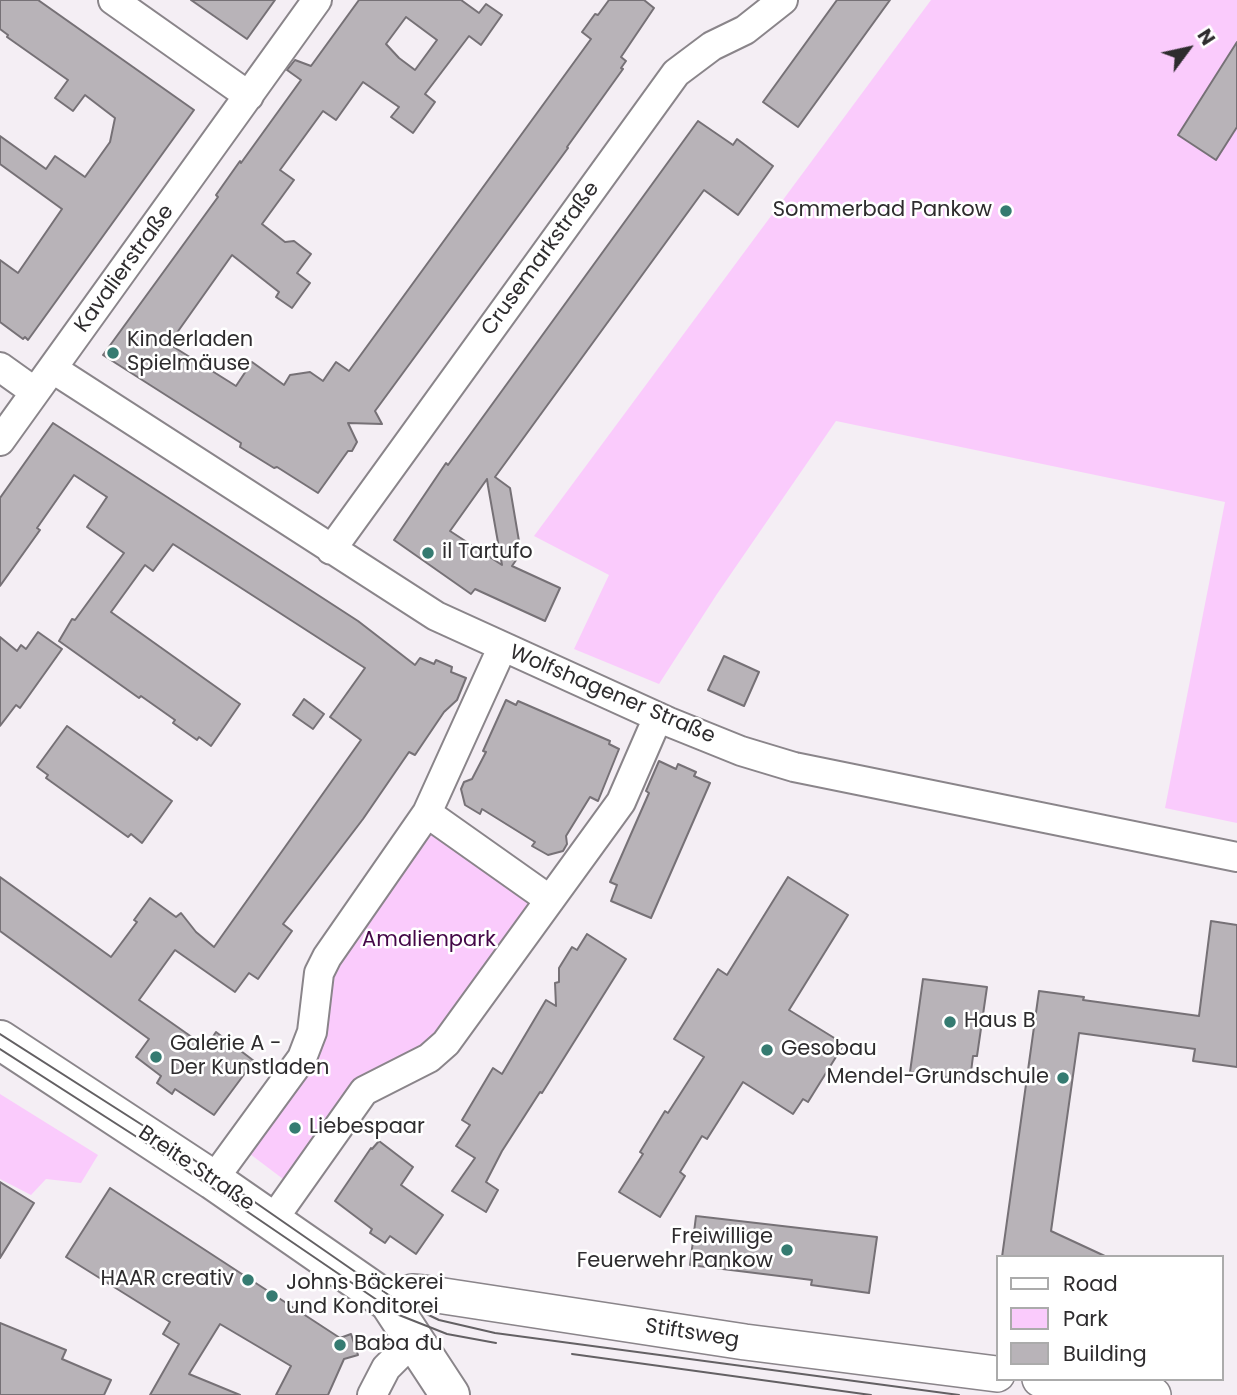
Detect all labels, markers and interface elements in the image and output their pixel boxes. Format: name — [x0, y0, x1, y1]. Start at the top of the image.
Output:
north arrow — [1153, 14, 1223, 84]
text: N — [1191, 24, 1221, 51]
street label: Crusemarkstraße — [477, 177, 605, 341]
place label: Sommerbad Pankow — [773, 198, 992, 224]
street label: Kavalierstraße — [70, 200, 180, 338]
marker: Sommerbad Pankow — [998, 203, 1014, 219]
place label: Kinderladen Spielmäuse — [127, 328, 253, 378]
marker: Kinderladen Spielmäuse — [105, 345, 121, 361]
place label: il Tartufo — [442, 540, 533, 566]
marker: il Tartufo — [420, 545, 436, 561]
street label: Wolfshagener Straße — [505, 640, 719, 750]
park label: Amalienpark — [362, 928, 496, 954]
place label: Haus B — [964, 1009, 1036, 1035]
marker: Haus B — [942, 1014, 958, 1030]
place label: Galerie A - Der Kunstladen — [170, 1032, 329, 1082]
place label: Gesobau — [781, 1037, 877, 1063]
marker: Gesobau — [759, 1042, 775, 1058]
marker: Galerie A - Der Kunstladen — [148, 1049, 164, 1065]
place label: Mendel-Grundschule — [826, 1065, 1049, 1091]
marker: Mendel-Grundschule — [1055, 1070, 1071, 1086]
place label: Liebespaar — [309, 1115, 425, 1141]
marker: Liebespaar — [287, 1120, 303, 1136]
street label: Breite Straße — [133, 1121, 259, 1217]
place label: Freiwillige Feuerwehr Pankow — [577, 1225, 773, 1275]
marker: Freiwillige Feuerwehr Pankow — [779, 1242, 795, 1258]
legend — [996, 1255, 1223, 1381]
place label: HAAR creativ — [100, 1267, 234, 1293]
text: Road — [1063, 1269, 1118, 1298]
place label: Johns Bäckerei und Konditorei — [286, 1271, 444, 1321]
marker: HAAR creativ — [240, 1272, 256, 1288]
marker: Johns Bäckerei und Konditorei — [264, 1288, 280, 1304]
text: Park — [1063, 1304, 1108, 1333]
street label: Stiftsweg — [643, 1314, 741, 1354]
place label: Baba đu — [354, 1332, 443, 1358]
marker: Baba đu — [332, 1337, 348, 1353]
text: Building — [1063, 1339, 1147, 1368]

